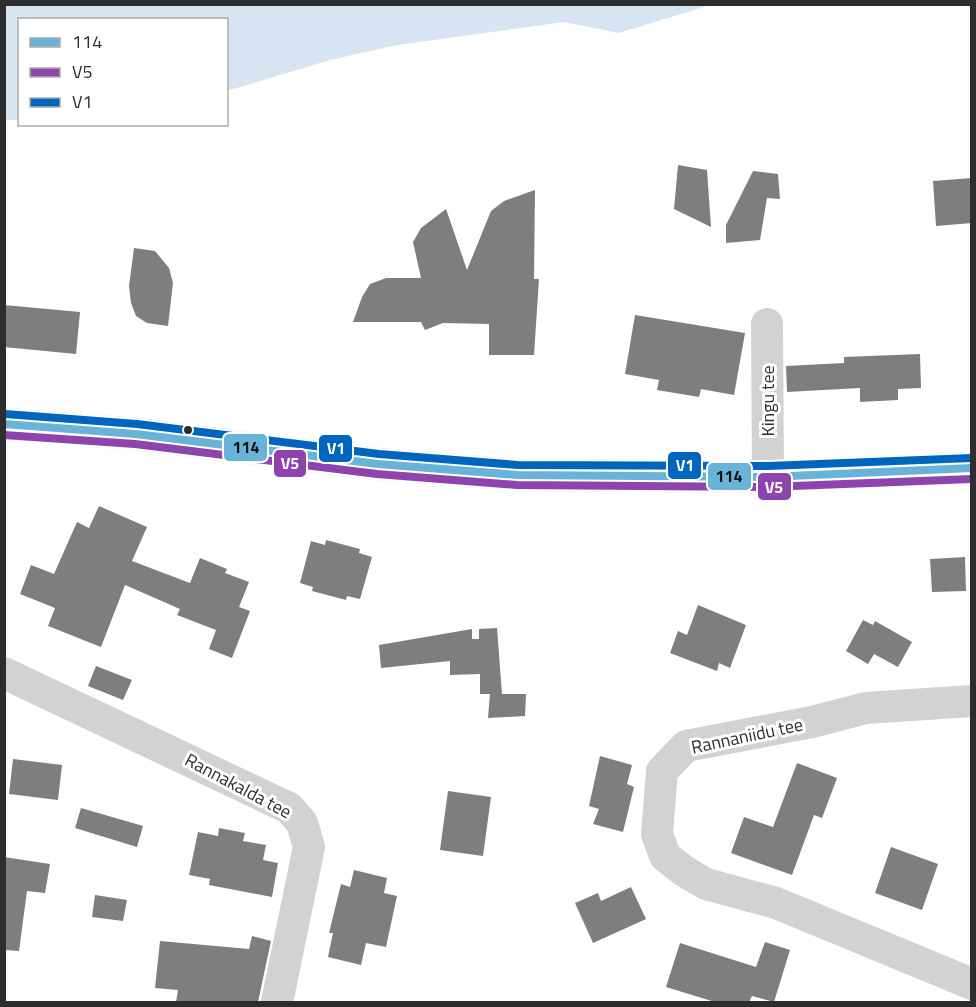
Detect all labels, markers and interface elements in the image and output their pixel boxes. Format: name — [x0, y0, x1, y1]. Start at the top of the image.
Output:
legend — [18, 18, 228, 126]
text: 114 — [72, 28, 102, 55]
text: V5 — [72, 58, 93, 85]
text: V1 — [72, 88, 93, 115]
street label: Kingu tee — [754, 365, 781, 437]
unlabelled marker — [182, 424, 194, 436]
line badge: 114 — [223, 433, 268, 462]
line badge: V1 — [318, 434, 353, 463]
text: 114 — [233, 435, 259, 459]
text: V1 — [327, 436, 345, 460]
line badge: V5 — [273, 449, 307, 478]
text: V5 — [281, 451, 299, 475]
line badge: V1 — [667, 451, 702, 480]
text: V1 — [676, 453, 694, 477]
line badge: 114 — [707, 462, 752, 491]
text: 114 — [716, 464, 742, 488]
line badge: V5 — [757, 472, 792, 501]
text: V5 — [765, 475, 783, 499]
street label: Rannaniidu tee — [689, 711, 805, 761]
street label: Rannakalda tee — [180, 746, 296, 825]

